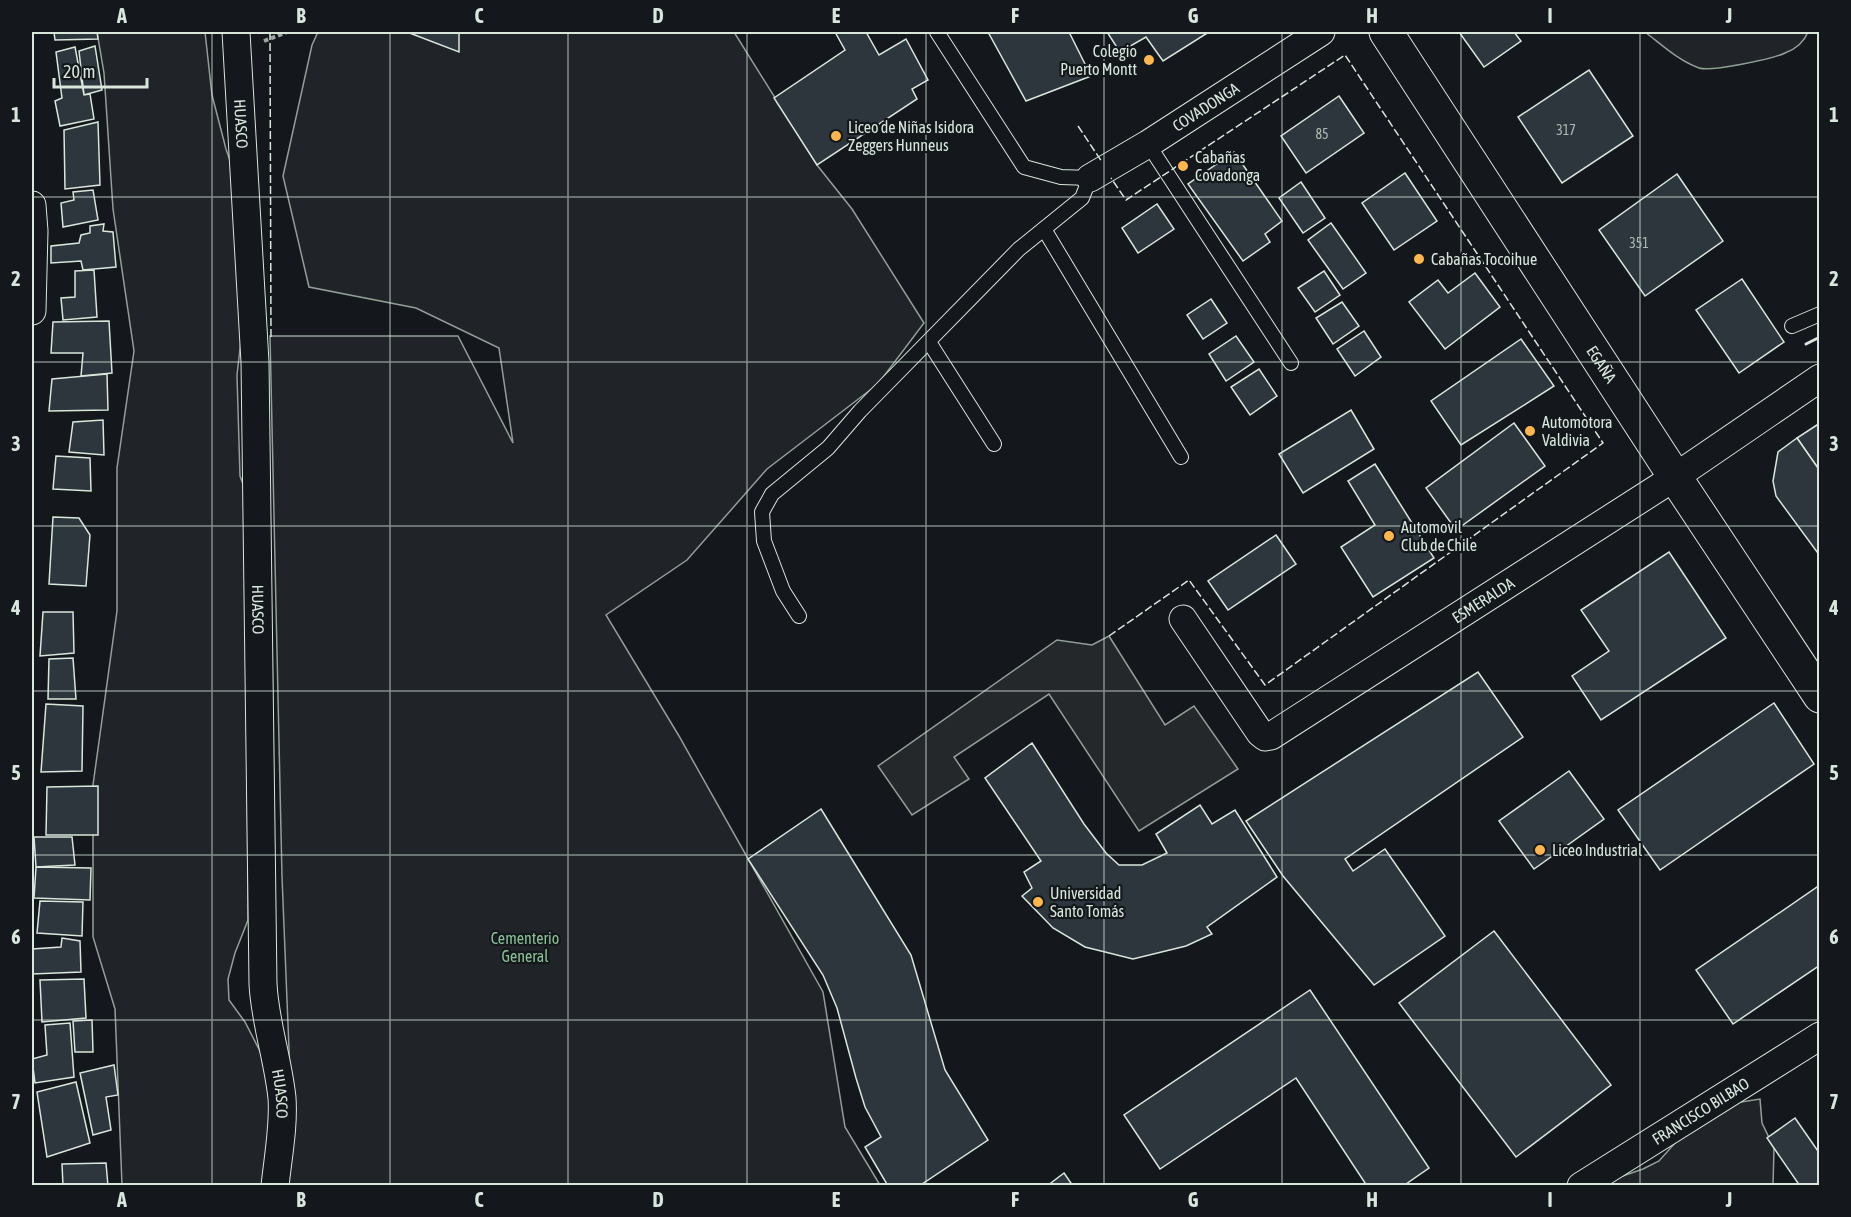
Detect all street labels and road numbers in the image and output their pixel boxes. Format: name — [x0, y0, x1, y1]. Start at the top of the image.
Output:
street label: COVADONGA — [1169, 78, 1242, 135]
street label: HUASCO — [231, 99, 252, 149]
street label: EGAÑA — [1583, 342, 1620, 386]
street label: ESMERALDA — [1449, 573, 1518, 626]
street label: HUASCO — [249, 585, 268, 634]
street label: HUASCO — [269, 1068, 291, 1119]
street label: FRANCISCO BILBAO — [1649, 1074, 1752, 1148]

